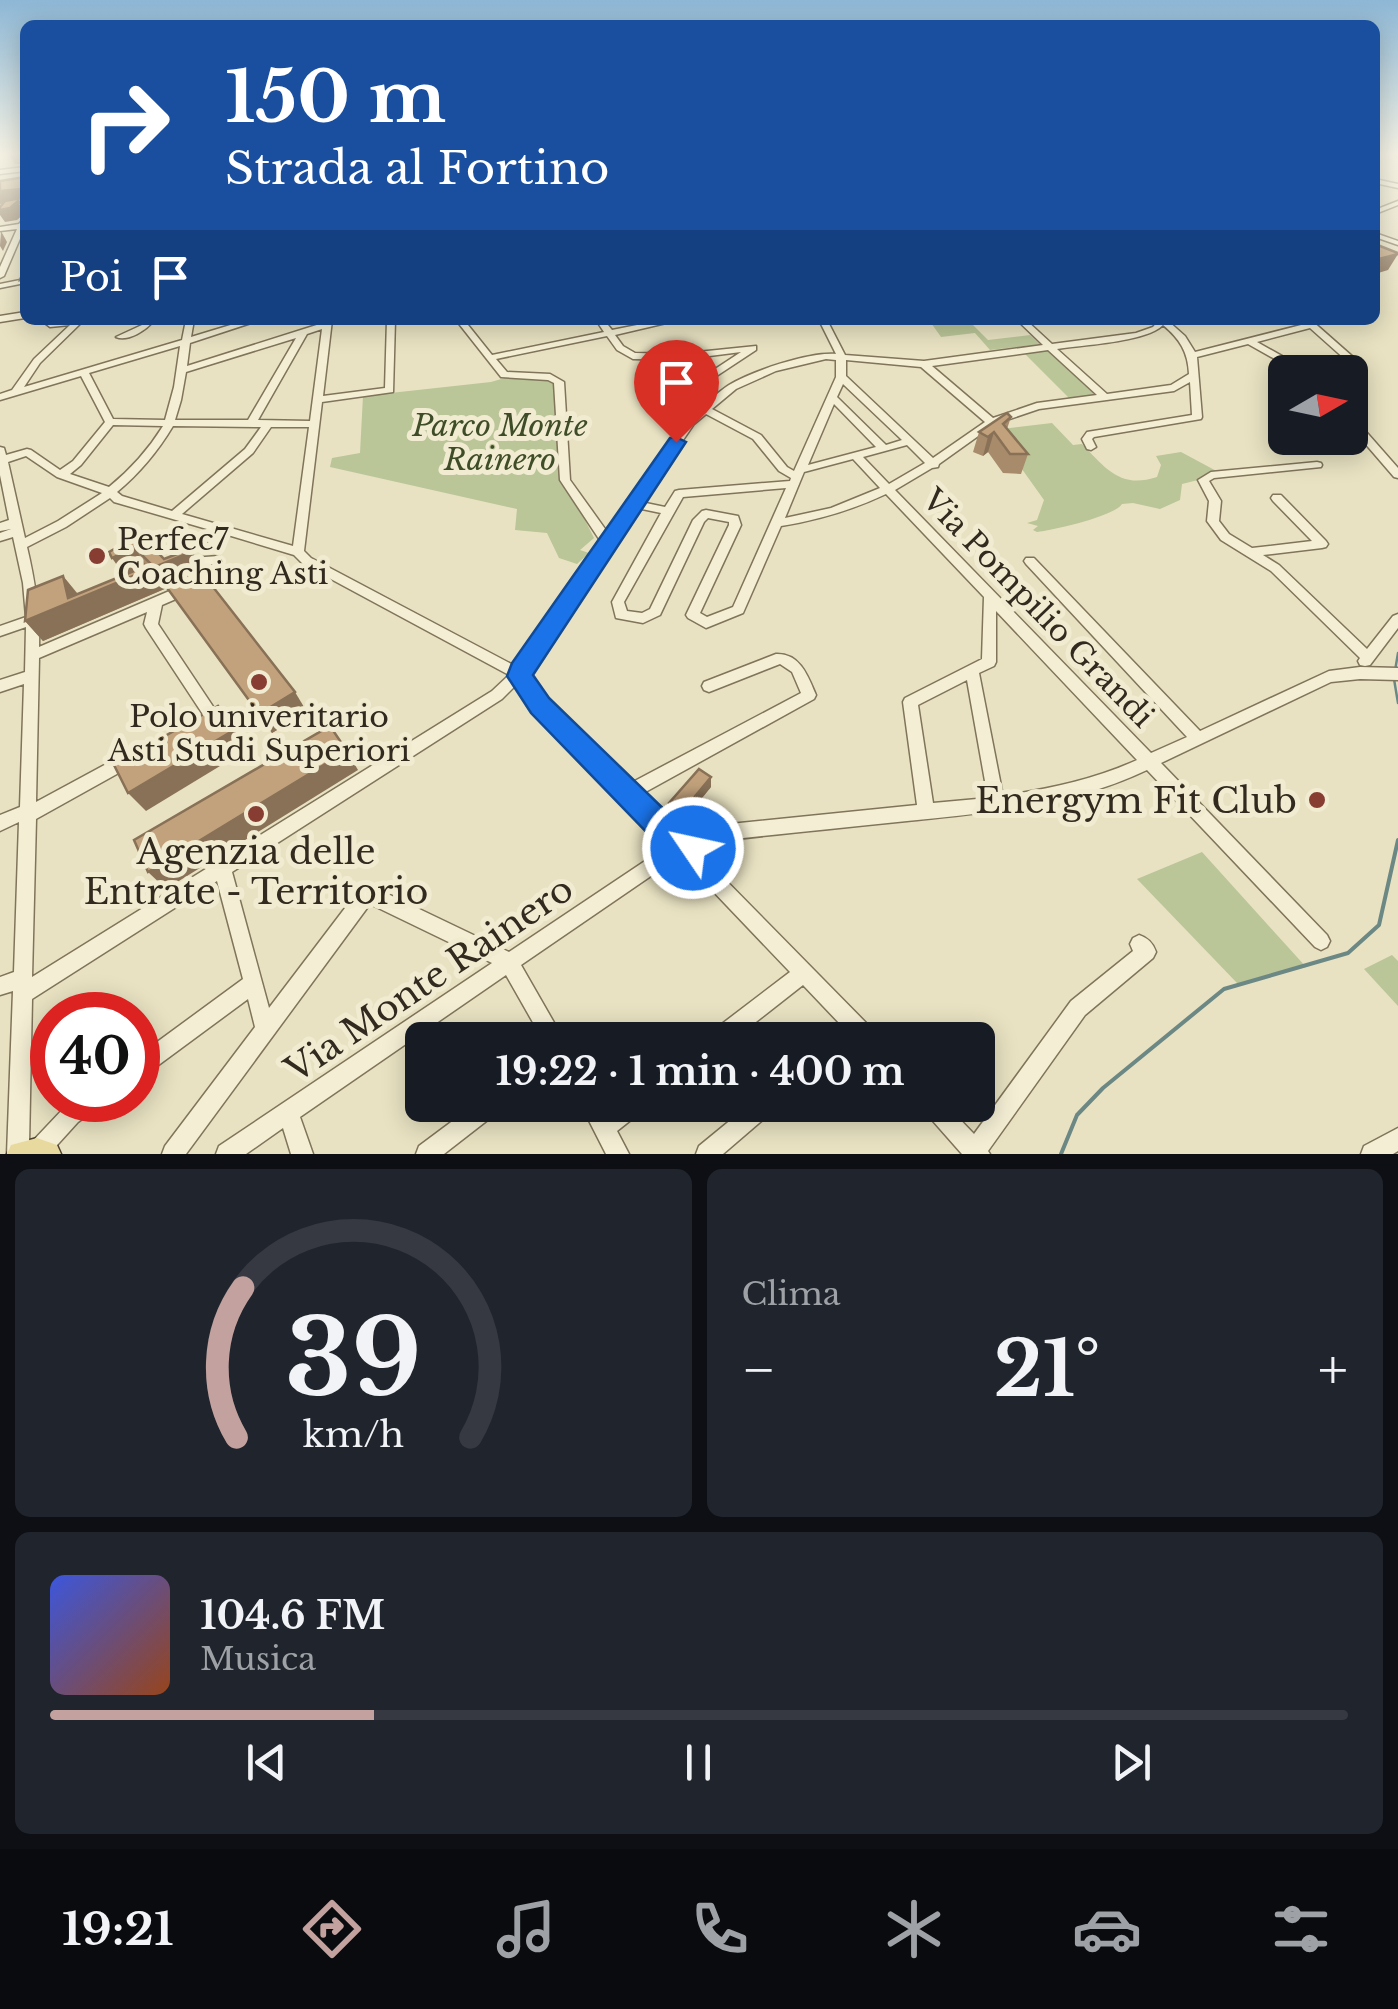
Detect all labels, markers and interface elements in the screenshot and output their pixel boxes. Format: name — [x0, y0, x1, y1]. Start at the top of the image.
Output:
text: 150 m — [225, 54, 446, 141]
icon: right — [60, 60, 190, 190]
text: Strada al Fortino — [225, 140, 609, 196]
icon: arrive — [143, 250, 198, 305]
text: Poi — [60, 254, 123, 301]
pin — [634, 340, 719, 443]
icon: arrive — [649, 355, 704, 410]
north arrow — [1268, 355, 1368, 455]
map controls — [1268, 355, 1368, 455]
park label: Parco Monte Rainero — [411, 407, 588, 478]
street label: Via Pompilio Grandi — [914, 480, 1161, 735]
place label: Perfec7 Coaching Asti — [117, 521, 328, 592]
marker: Perfec7 Coaching Asti — [86, 545, 108, 567]
marker: Polo univeritario Asti Studi Superiori — [248, 671, 270, 693]
place label: Polo univeritario Asti Studi Superiori — [107, 698, 410, 769]
place label: Energym Fit Club — [975, 779, 1297, 822]
marker: Energym Fit Club — [1306, 789, 1328, 811]
position arrow — [641, 796, 745, 900]
marker: Agenzia delle Entrate - Territorio — [245, 803, 267, 825]
place label: Agenzia delle Entrate - Territorio — [84, 830, 428, 913]
street label: Via Monte Rainero — [276, 867, 581, 1092]
speed limit sign: 40 — [30, 992, 160, 1122]
text: 19:22 · 1 min · 400 m — [495, 1048, 905, 1095]
text: Clima — [742, 1274, 841, 1314]
text: 39 — [285, 1294, 421, 1423]
text: 21° — [994, 1323, 1100, 1416]
text: − — [742, 1336, 776, 1404]
text: + — [1318, 1336, 1348, 1404]
text: km/h — [303, 1412, 404, 1457]
text: 104.6 FM — [200, 1592, 385, 1639]
text: Musica — [200, 1639, 316, 1679]
icon: previous — [239, 1735, 294, 1790]
icon: pause — [671, 1735, 726, 1790]
icon: next — [1104, 1735, 1159, 1790]
icon: directions — [297, 1894, 367, 1964]
icon: music — [491, 1894, 561, 1964]
icon: phone — [685, 1894, 755, 1964]
icon: climate — [879, 1894, 949, 1964]
icon: car — [1072, 1894, 1142, 1964]
icon: filters — [1266, 1894, 1336, 1964]
text: 19:21 — [62, 1901, 174, 1957]

